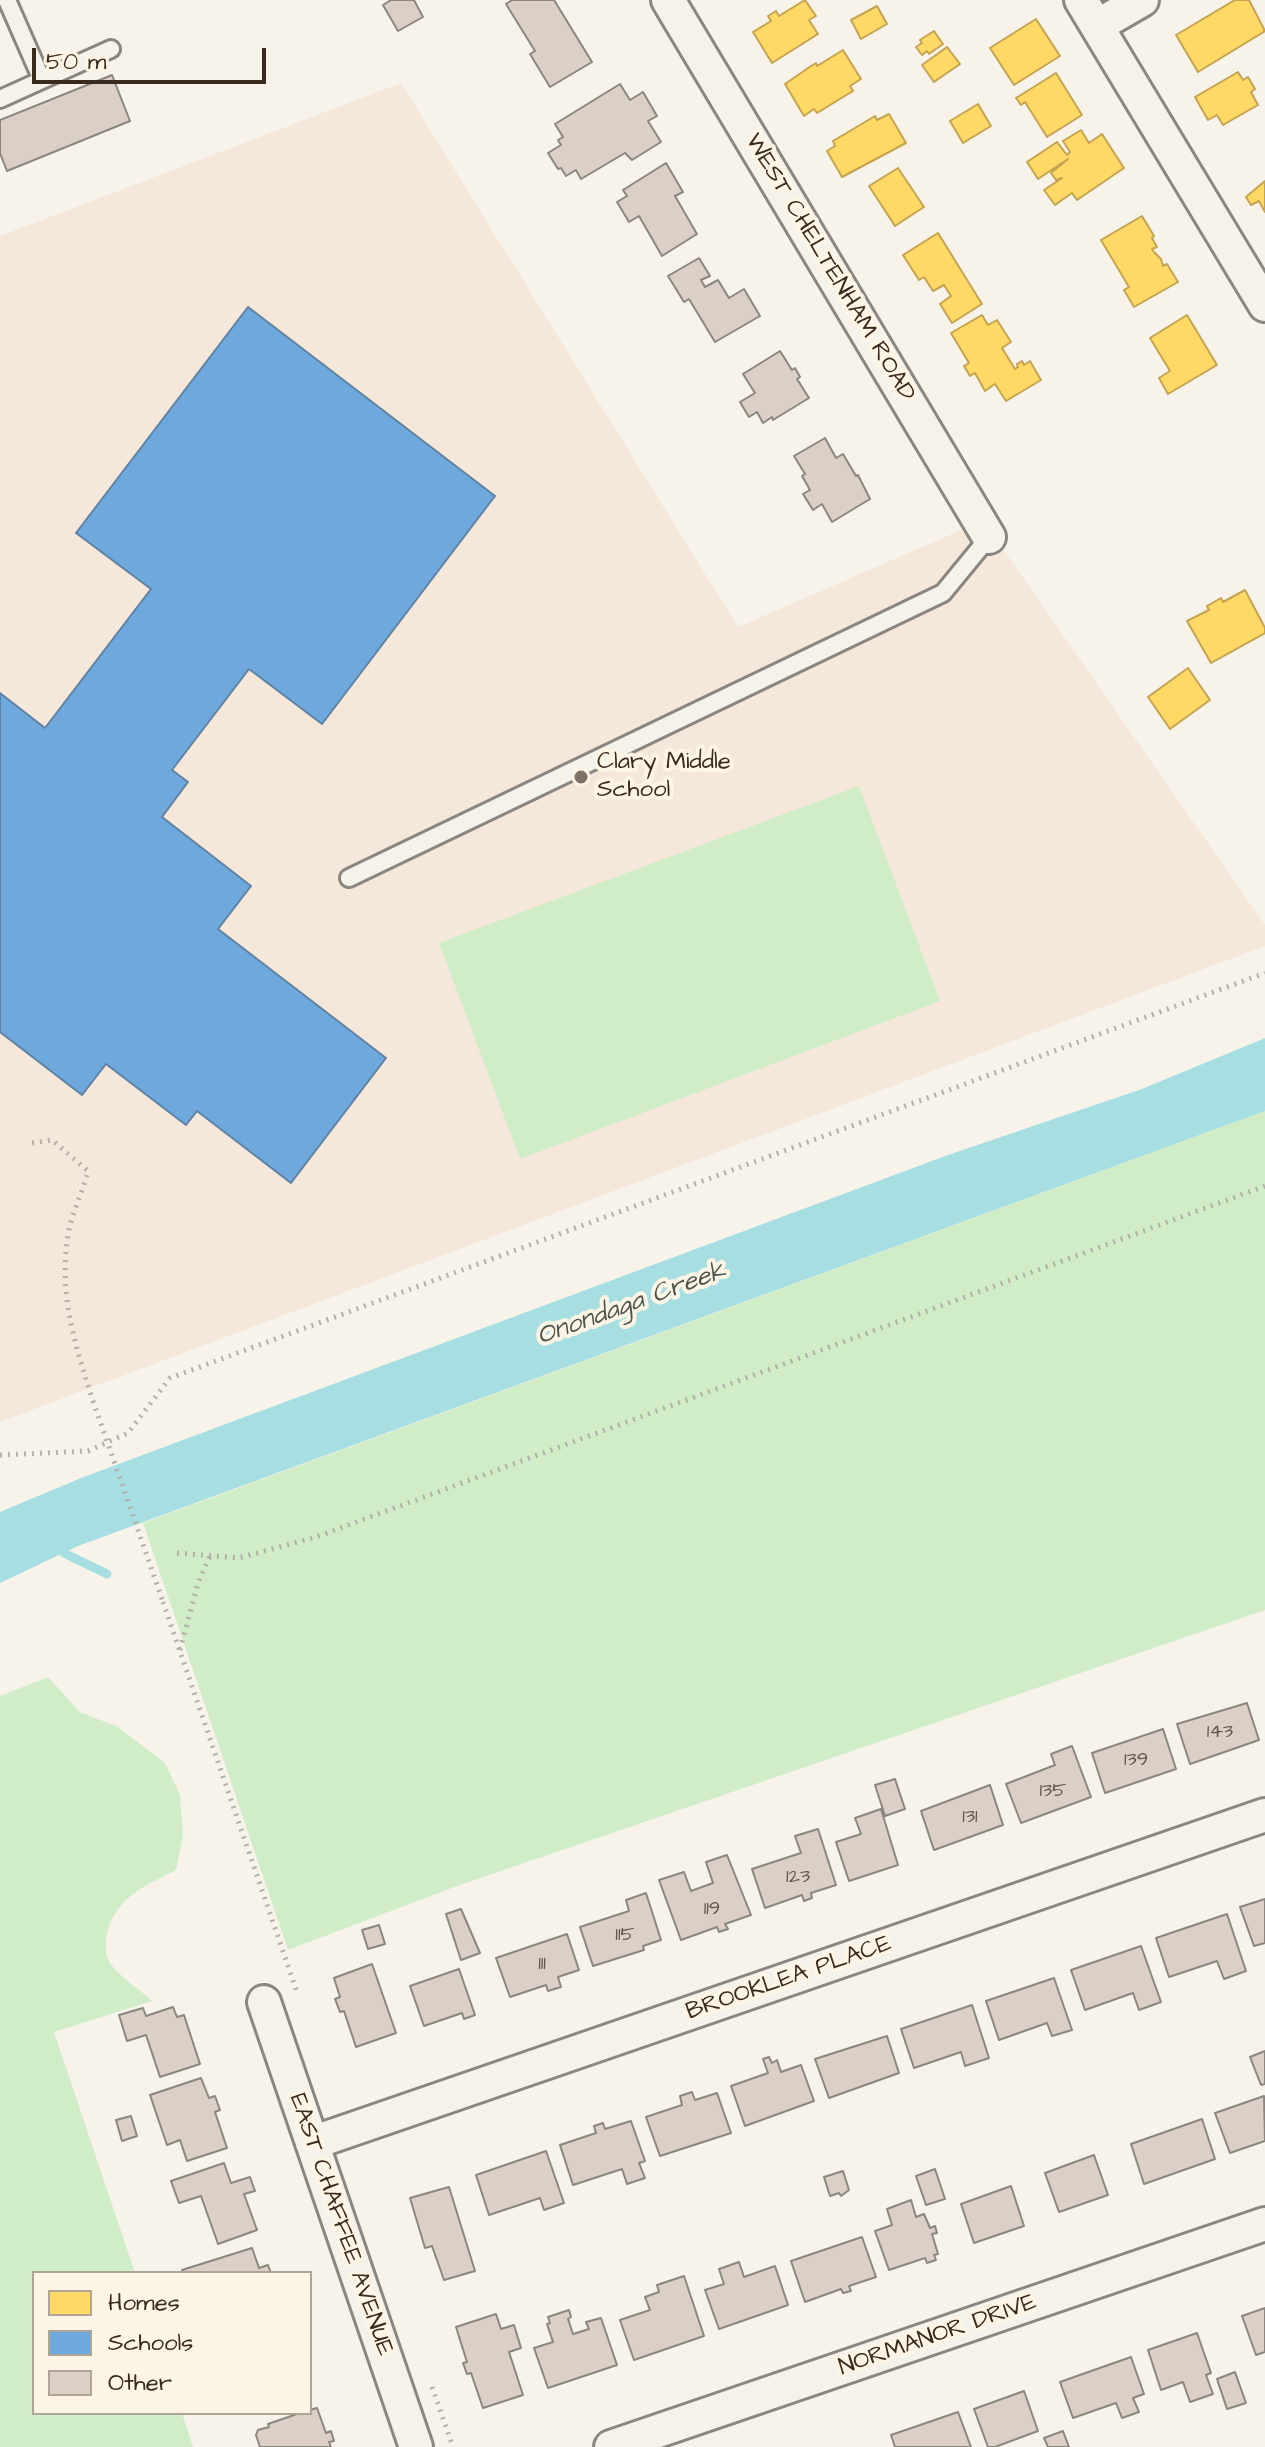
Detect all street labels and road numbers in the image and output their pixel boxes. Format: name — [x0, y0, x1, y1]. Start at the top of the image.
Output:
street label: WEST CHELTENHAM ROAD — [738, 129, 920, 407]
street label: BROOKLEA PLACE — [683, 1930, 895, 2028]
street label: EAST CHAFFEE AVENUE — [282, 2090, 398, 2360]
street label: NORMANOR DRIVE — [836, 2289, 1040, 2383]

